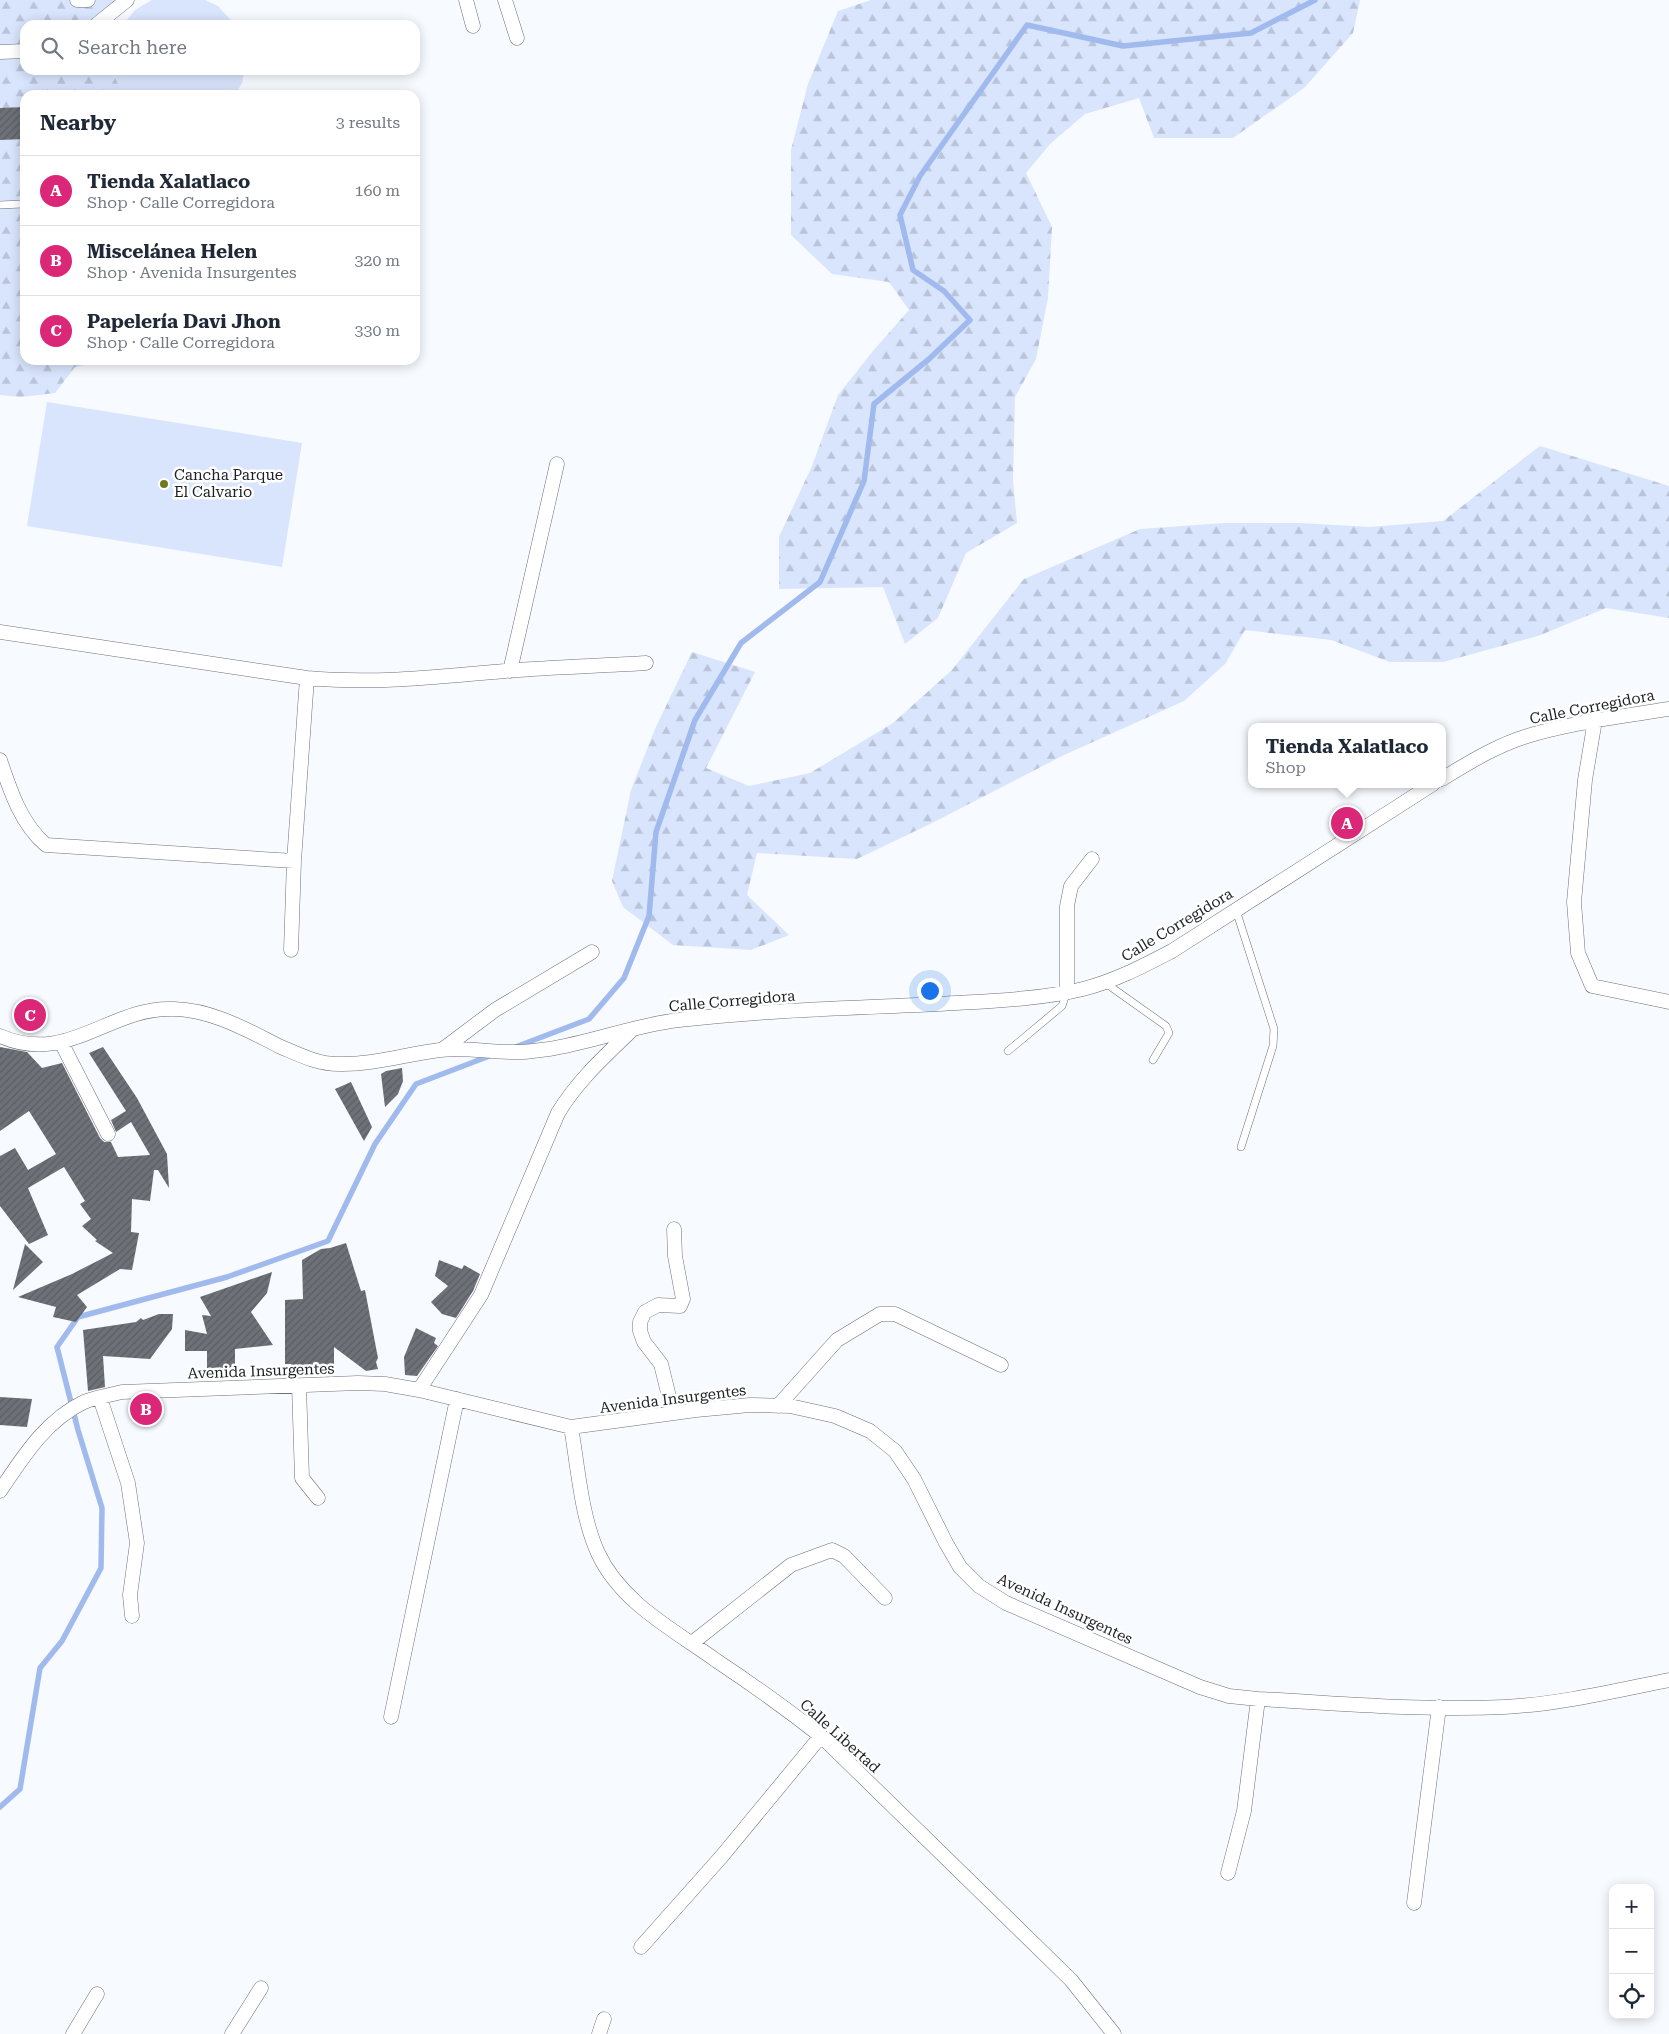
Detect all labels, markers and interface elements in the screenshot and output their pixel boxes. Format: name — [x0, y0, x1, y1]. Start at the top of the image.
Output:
search box — [20, 20, 420, 75]
icon: search — [38, 34, 66, 62]
text: Search here — [78, 36, 187, 59]
text: Nearby — [40, 111, 116, 135]
text: 3 results — [336, 113, 400, 132]
text: Tienda Xalatlaco — [87, 170, 250, 193]
text: A — [50, 181, 62, 200]
text: 160 m — [354, 181, 400, 200]
text: Shop · Calle Corregidora — [87, 193, 275, 212]
text: Miscelánea Helen — [87, 240, 257, 263]
text: B — [50, 251, 62, 270]
text: 320 m — [354, 251, 400, 270]
text: Shop · Avenida Insurgentes — [87, 263, 297, 282]
text: Papelería Davi Jhon — [87, 310, 281, 333]
text: C — [50, 321, 62, 340]
text: 330 m — [354, 321, 400, 340]
text: Shop · Calle Corregidora — [87, 333, 275, 352]
place label: Cancha Parque El Calvario — [174, 466, 283, 501]
marker: Cancha Parque El Calvario — [158, 478, 170, 490]
street label: Calle Corregidora — [1528, 686, 1656, 728]
popup — [1248, 723, 1446, 788]
text: Tienda Xalatlaco — [1265, 735, 1429, 758]
text: Shop — [1265, 758, 1306, 777]
pin: A — [1331, 804, 1363, 842]
street label: Calle Corregidora — [1118, 885, 1236, 965]
your location — [917, 978, 943, 1004]
street label: Calle Corregidora — [668, 987, 796, 1015]
pin: C — [14, 996, 46, 1034]
street label: Avenida Insurgentes — [187, 1359, 335, 1383]
street label: Avenida Insurgentes — [599, 1381, 747, 1417]
pin: B — [130, 1390, 162, 1428]
street label: Avenida Insurgentes — [995, 1570, 1135, 1648]
street label: Calle Libertad — [796, 1695, 884, 1777]
map controls — [1609, 1884, 1654, 2019]
button: + — [1609, 1884, 1654, 1929]
button: − — [1609, 1929, 1654, 1974]
button: locate — [1609, 1974, 1654, 2019]

